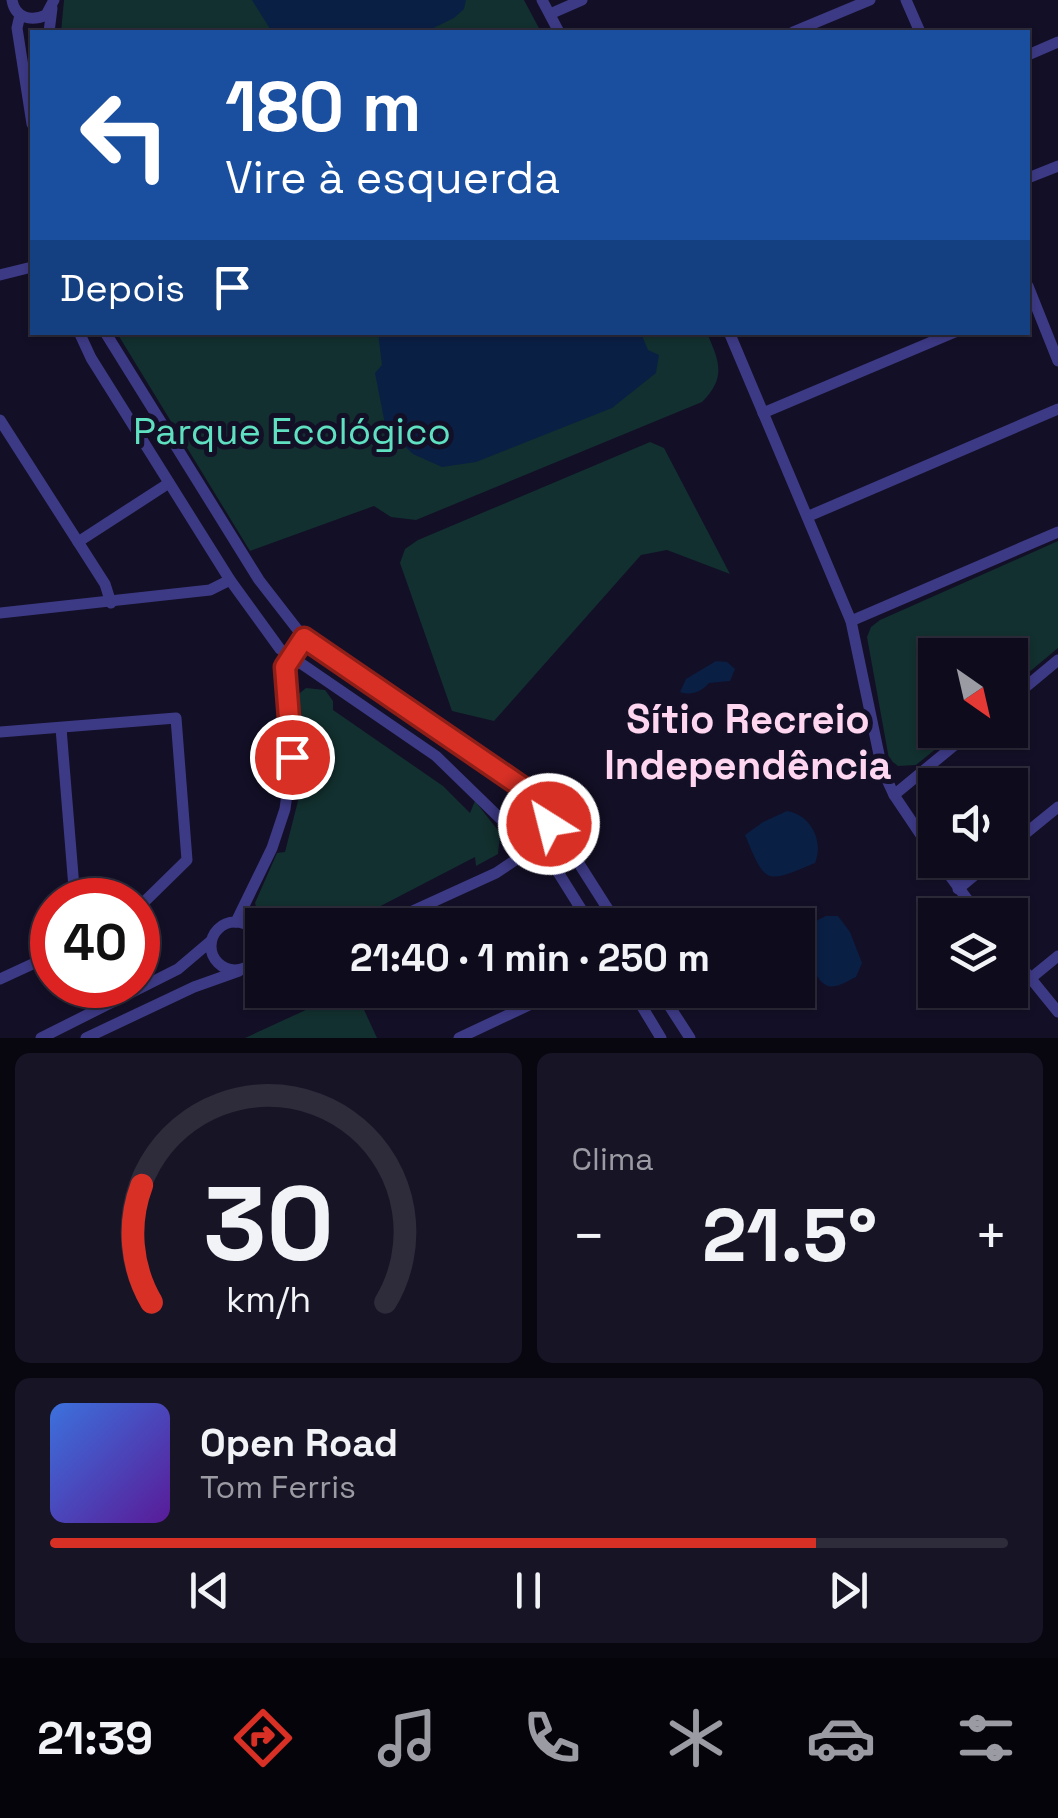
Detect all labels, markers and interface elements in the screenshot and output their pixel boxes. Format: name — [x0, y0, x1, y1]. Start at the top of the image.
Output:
text: 180 m — [225, 62, 422, 151]
icon: left — [60, 70, 190, 200]
text: Vire à esquerda — [225, 149, 560, 206]
icon: arrive — [205, 260, 260, 315]
text: Depois — [60, 264, 185, 312]
park label: Parque Ecológico — [133, 407, 451, 455]
north arrow — [918, 638, 1028, 748]
map controls — [918, 638, 1028, 1008]
district label: Sítio Recreio Independência — [604, 694, 892, 791]
pin — [250, 715, 335, 800]
icon: arrive — [265, 730, 320, 785]
button: sound — [918, 768, 1028, 878]
position arrow — [497, 772, 601, 876]
speed limit sign: 40 — [30, 878, 160, 1008]
button: layers — [918, 898, 1028, 1008]
text: 21:40 · 1 min · 250 m — [350, 934, 710, 982]
text: Clima — [572, 1139, 654, 1179]
text: 30 — [203, 1158, 334, 1290]
text: 21.5° — [702, 1187, 877, 1283]
text: − — [572, 1201, 606, 1271]
text: + — [974, 1201, 1008, 1271]
text: km/h — [226, 1277, 311, 1322]
text: Open Road — [200, 1419, 398, 1467]
text: Tom Ferris — [200, 1467, 356, 1507]
icon: previous — [182, 1563, 237, 1618]
icon: pause — [501, 1563, 556, 1618]
icon: next — [821, 1563, 876, 1618]
icon: directions — [228, 1703, 298, 1773]
icon: music — [372, 1703, 442, 1773]
icon: phone — [517, 1703, 587, 1773]
icon: climate — [661, 1703, 731, 1773]
icon: car — [806, 1703, 876, 1773]
icon: filters — [951, 1703, 1021, 1773]
text: 21:39 — [37, 1710, 153, 1767]

